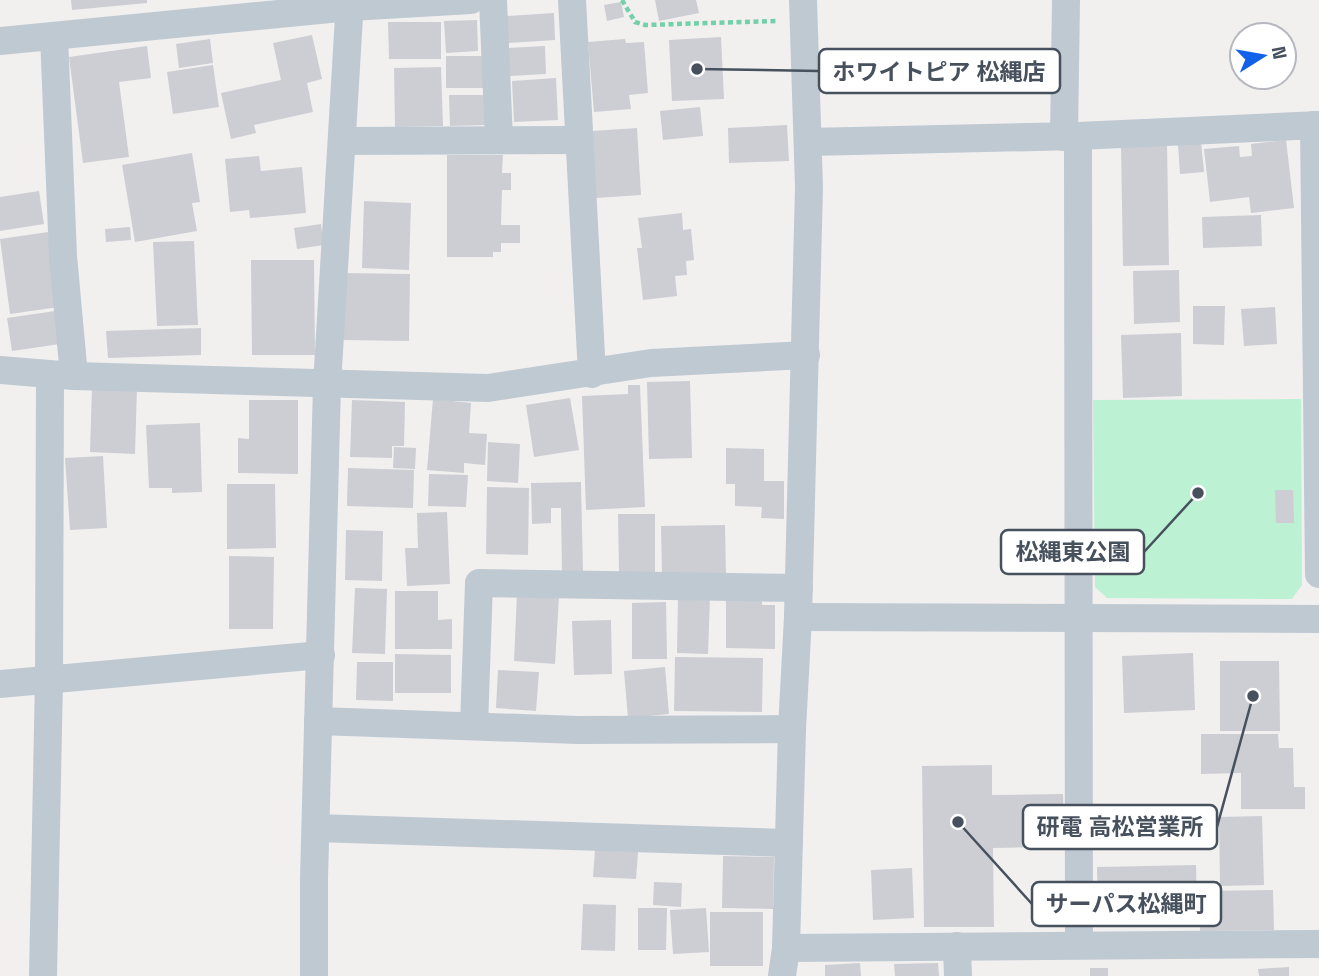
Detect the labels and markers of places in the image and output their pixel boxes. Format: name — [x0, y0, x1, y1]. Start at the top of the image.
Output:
callout: ホワイトピア 松縄店 — [819, 49, 1060, 93]
callout: 松縄東公園 — [1001, 530, 1144, 574]
callout: 研電 高松営業所 — [1023, 805, 1217, 849]
callout: サーパス松縄町 — [1032, 882, 1221, 926]

